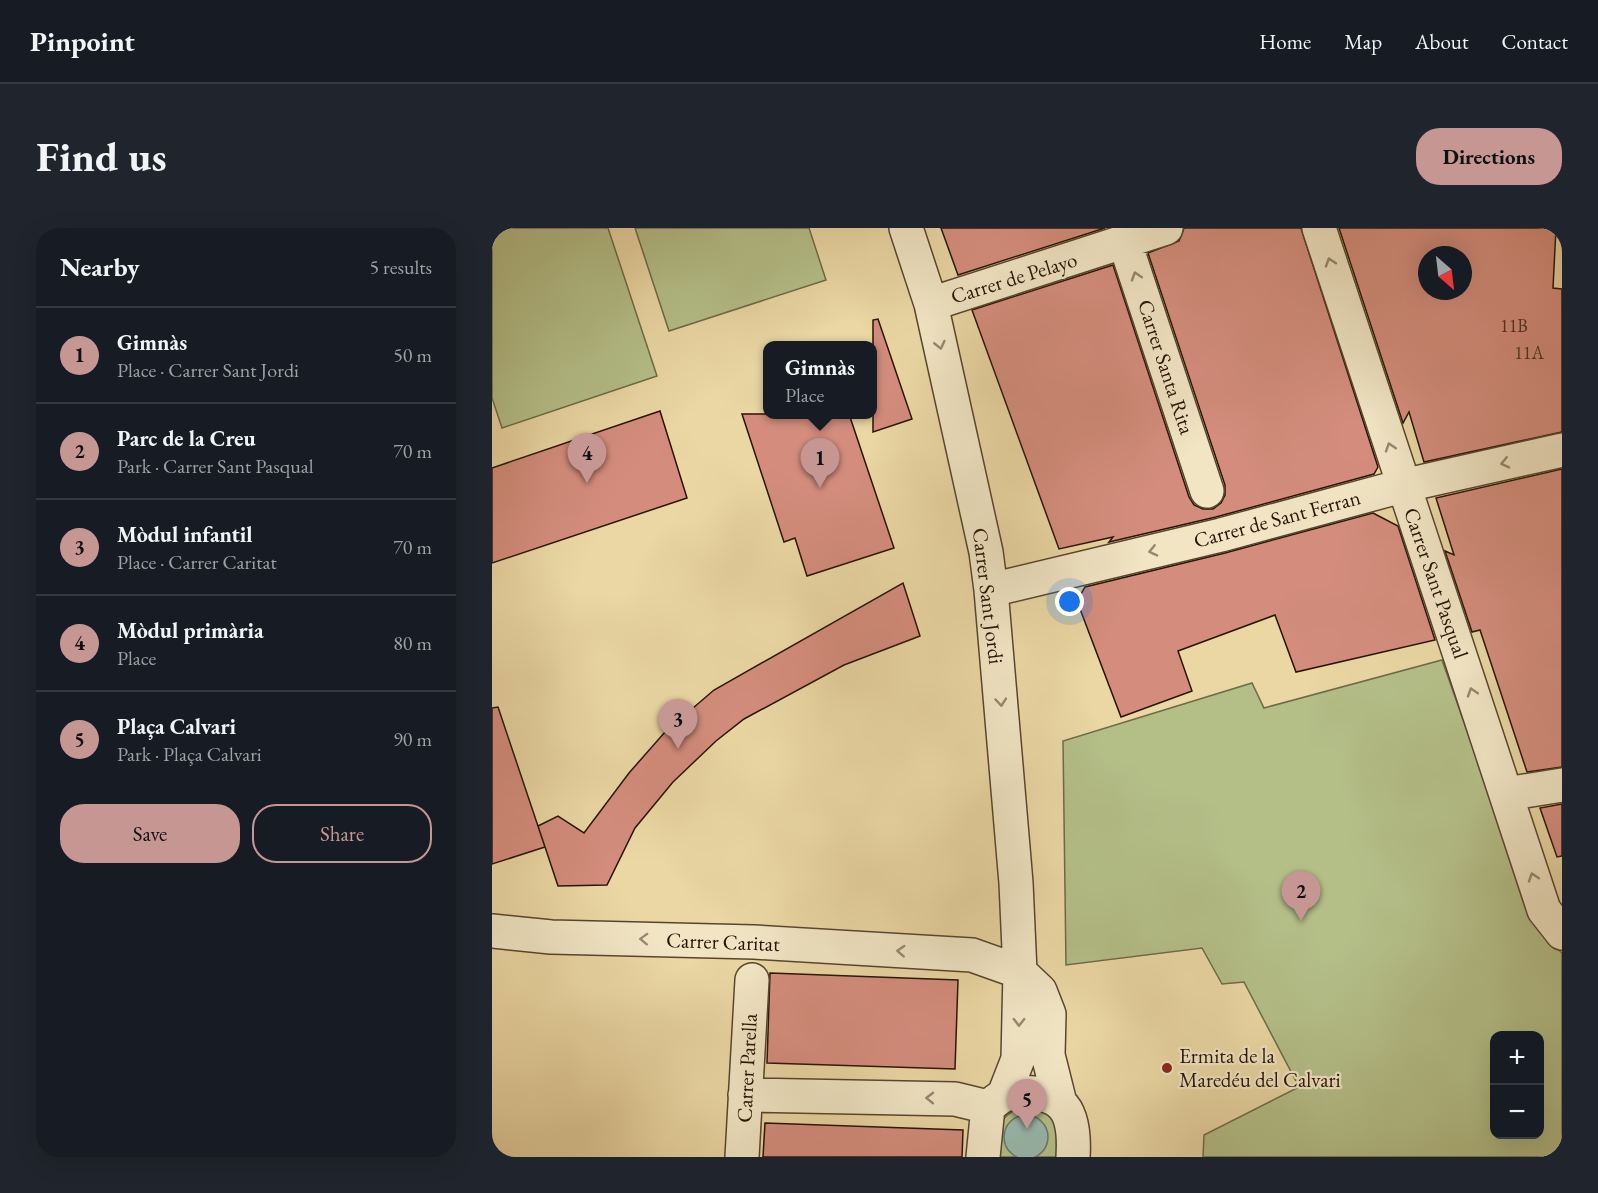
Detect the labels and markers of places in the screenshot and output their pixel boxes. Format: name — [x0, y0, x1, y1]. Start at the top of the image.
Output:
pin: 4 — [568, 434, 607, 483]
pin: 1 — [800, 438, 840, 488]
pin: 3 — [658, 700, 698, 749]
pin: 2 — [1282, 872, 1320, 921]
place label: Ermita de la Maredéu del Calvari — [1179, 1042, 1341, 1093]
marker: Ermita de la Maredéu del Calvari — [1160, 1061, 1174, 1075]
pin: 5 — [1008, 1080, 1046, 1129]

